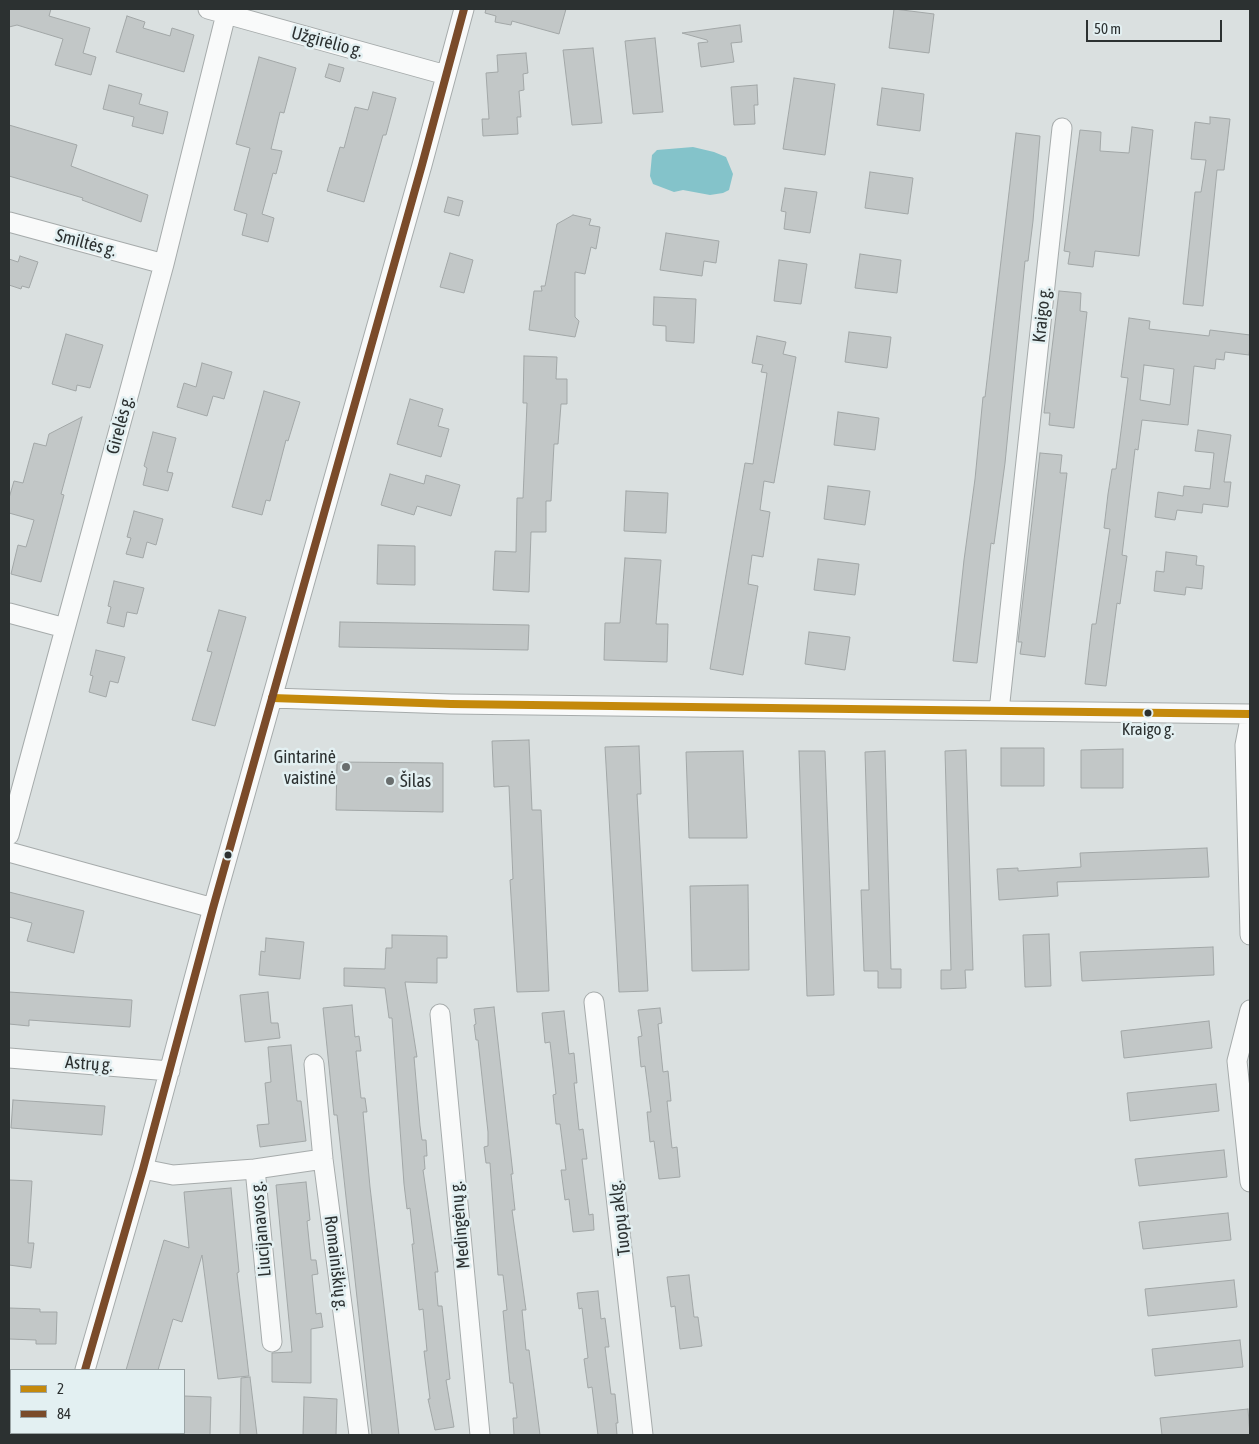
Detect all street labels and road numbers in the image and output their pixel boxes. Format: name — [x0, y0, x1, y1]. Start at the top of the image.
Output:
street label: Užgirėlio g. — [289, 22, 365, 62]
street label: Smiltės g. — [53, 224, 119, 262]
street label: Kraigo g. — [1028, 286, 1056, 344]
street label: Girelės g. — [102, 393, 138, 457]
street label: Astrų g. — [64, 1052, 114, 1076]
street label: Tuopų aklg. — [605, 1179, 635, 1257]
street label: Liucijanavos g. — [246, 1180, 276, 1278]
street label: Medingėnų g. — [445, 1180, 475, 1270]
street label: Romainiškių g. — [319, 1214, 353, 1312]

